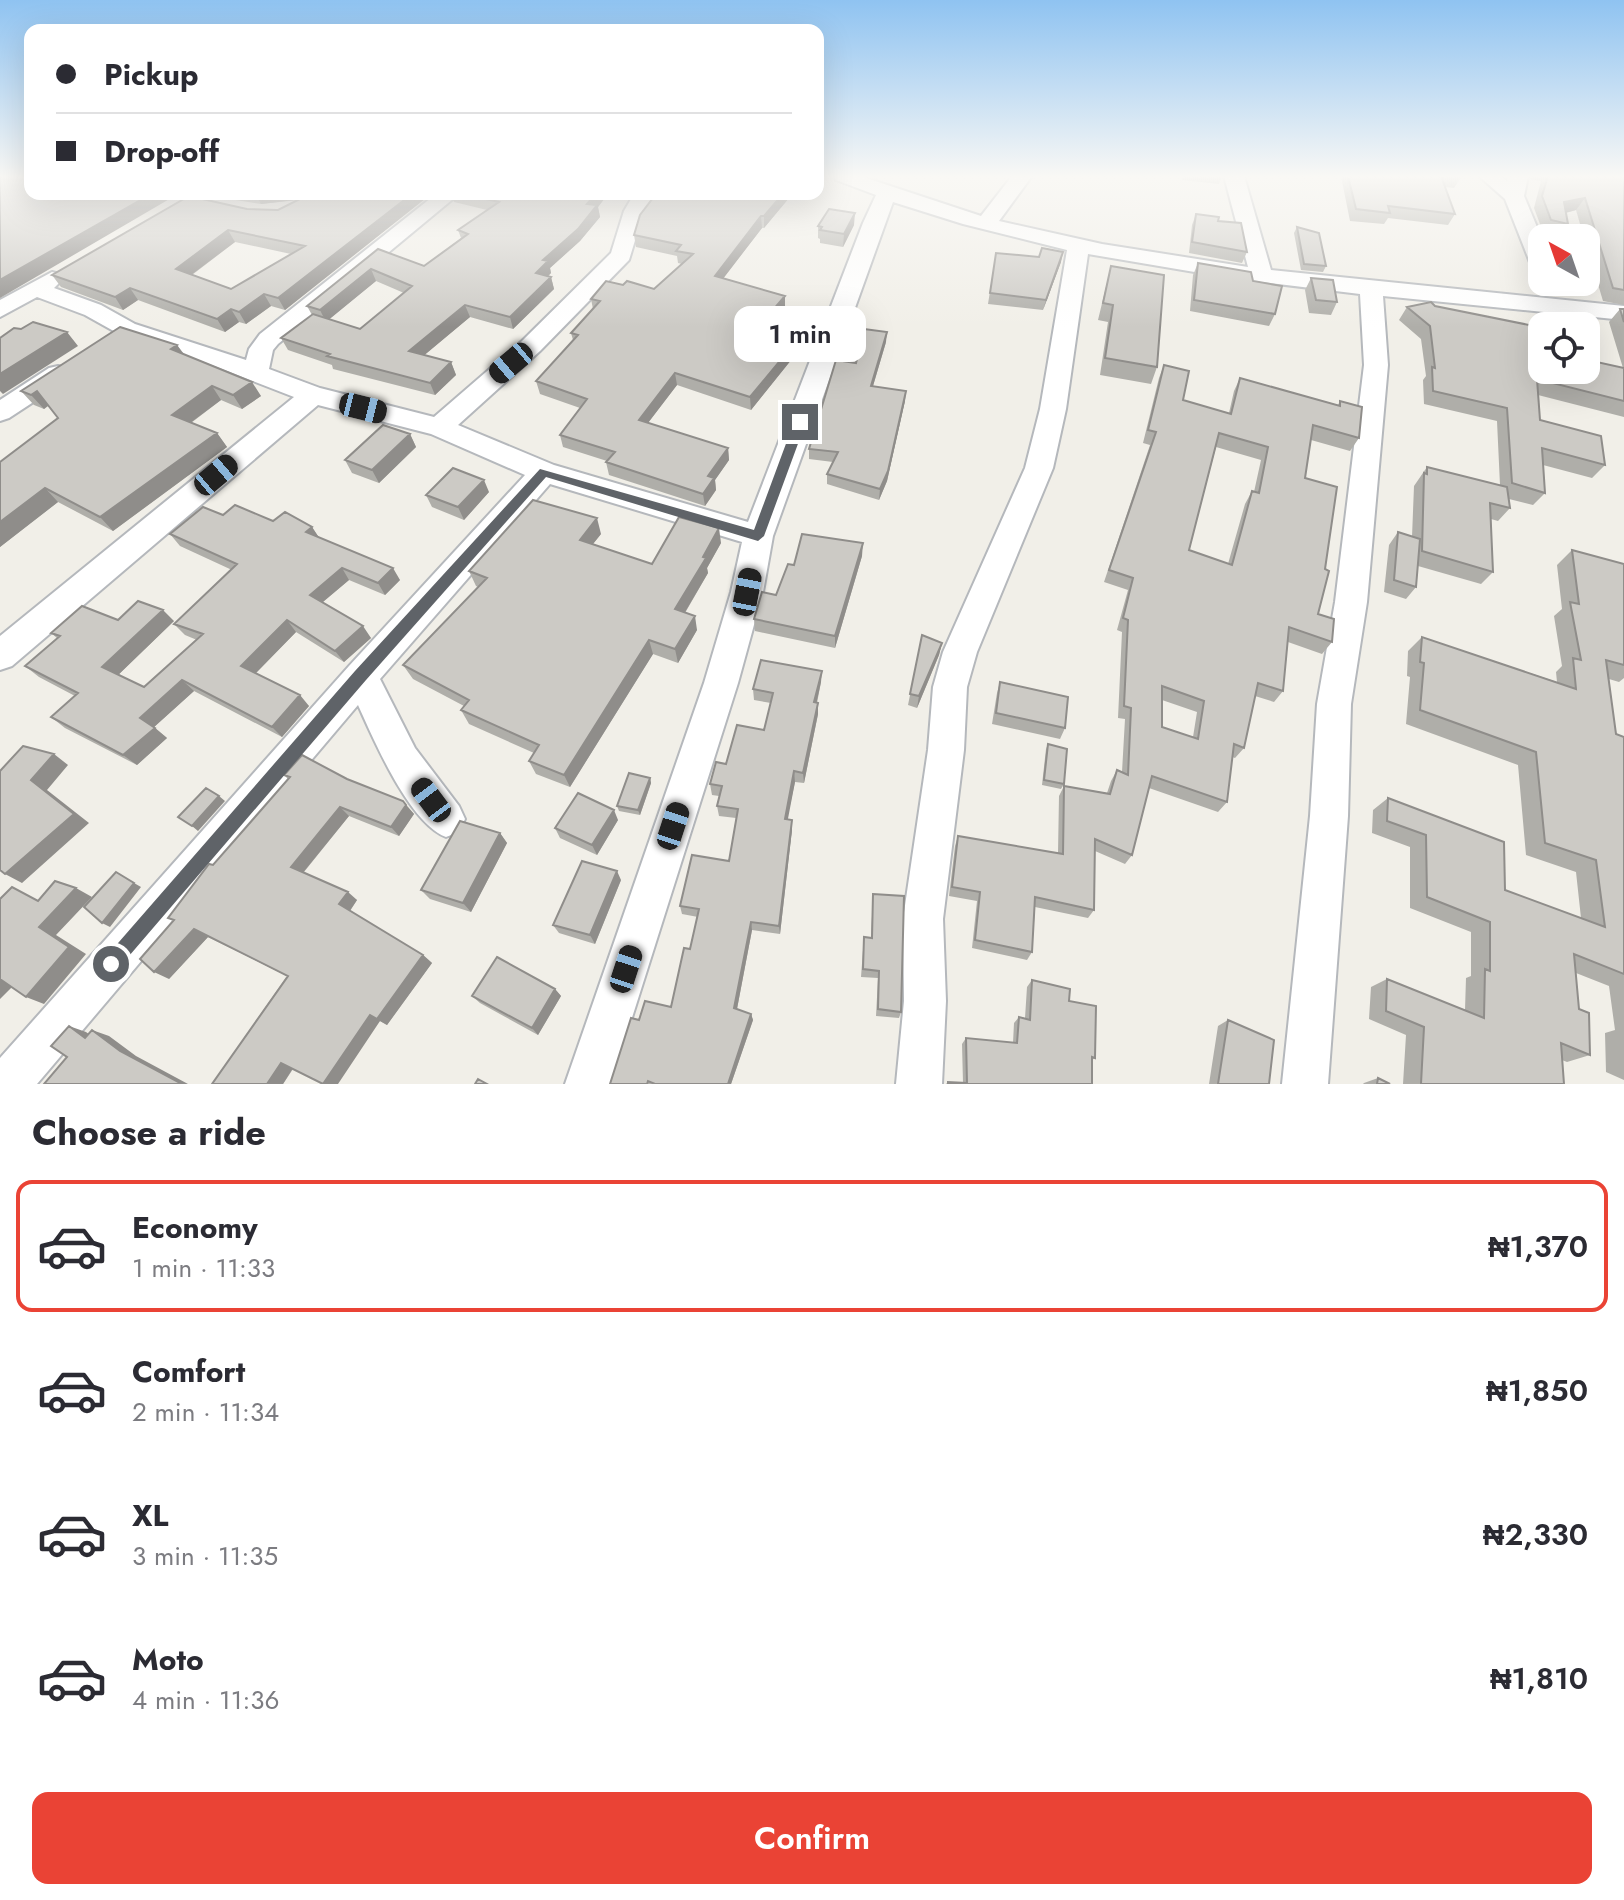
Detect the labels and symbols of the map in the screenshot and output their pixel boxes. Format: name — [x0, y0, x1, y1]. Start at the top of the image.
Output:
north arrow — [1528, 224, 1600, 296]
callout: 1 min — [734, 306, 866, 362]
car — [485, 338, 537, 388]
car — [337, 391, 389, 425]
route end — [782, 404, 818, 440]
car — [190, 450, 242, 500]
car — [731, 566, 763, 618]
car — [407, 774, 455, 826]
car — [654, 799, 692, 853]
car — [607, 942, 645, 996]
route start — [93, 946, 129, 982]

